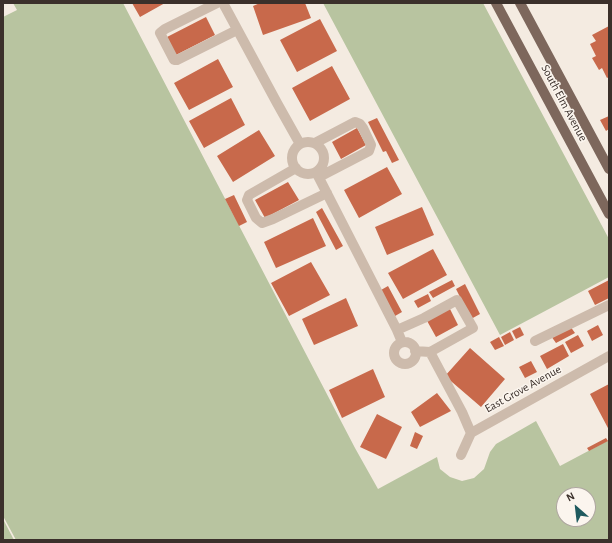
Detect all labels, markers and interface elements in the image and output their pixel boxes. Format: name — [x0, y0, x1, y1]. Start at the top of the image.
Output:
street label: South Elm Avenue — [538, 62, 590, 144]
street label: East Grove Avenue — [482, 362, 564, 416]
north arrow — [556, 487, 596, 527]
text: N — [565, 490, 577, 503]

